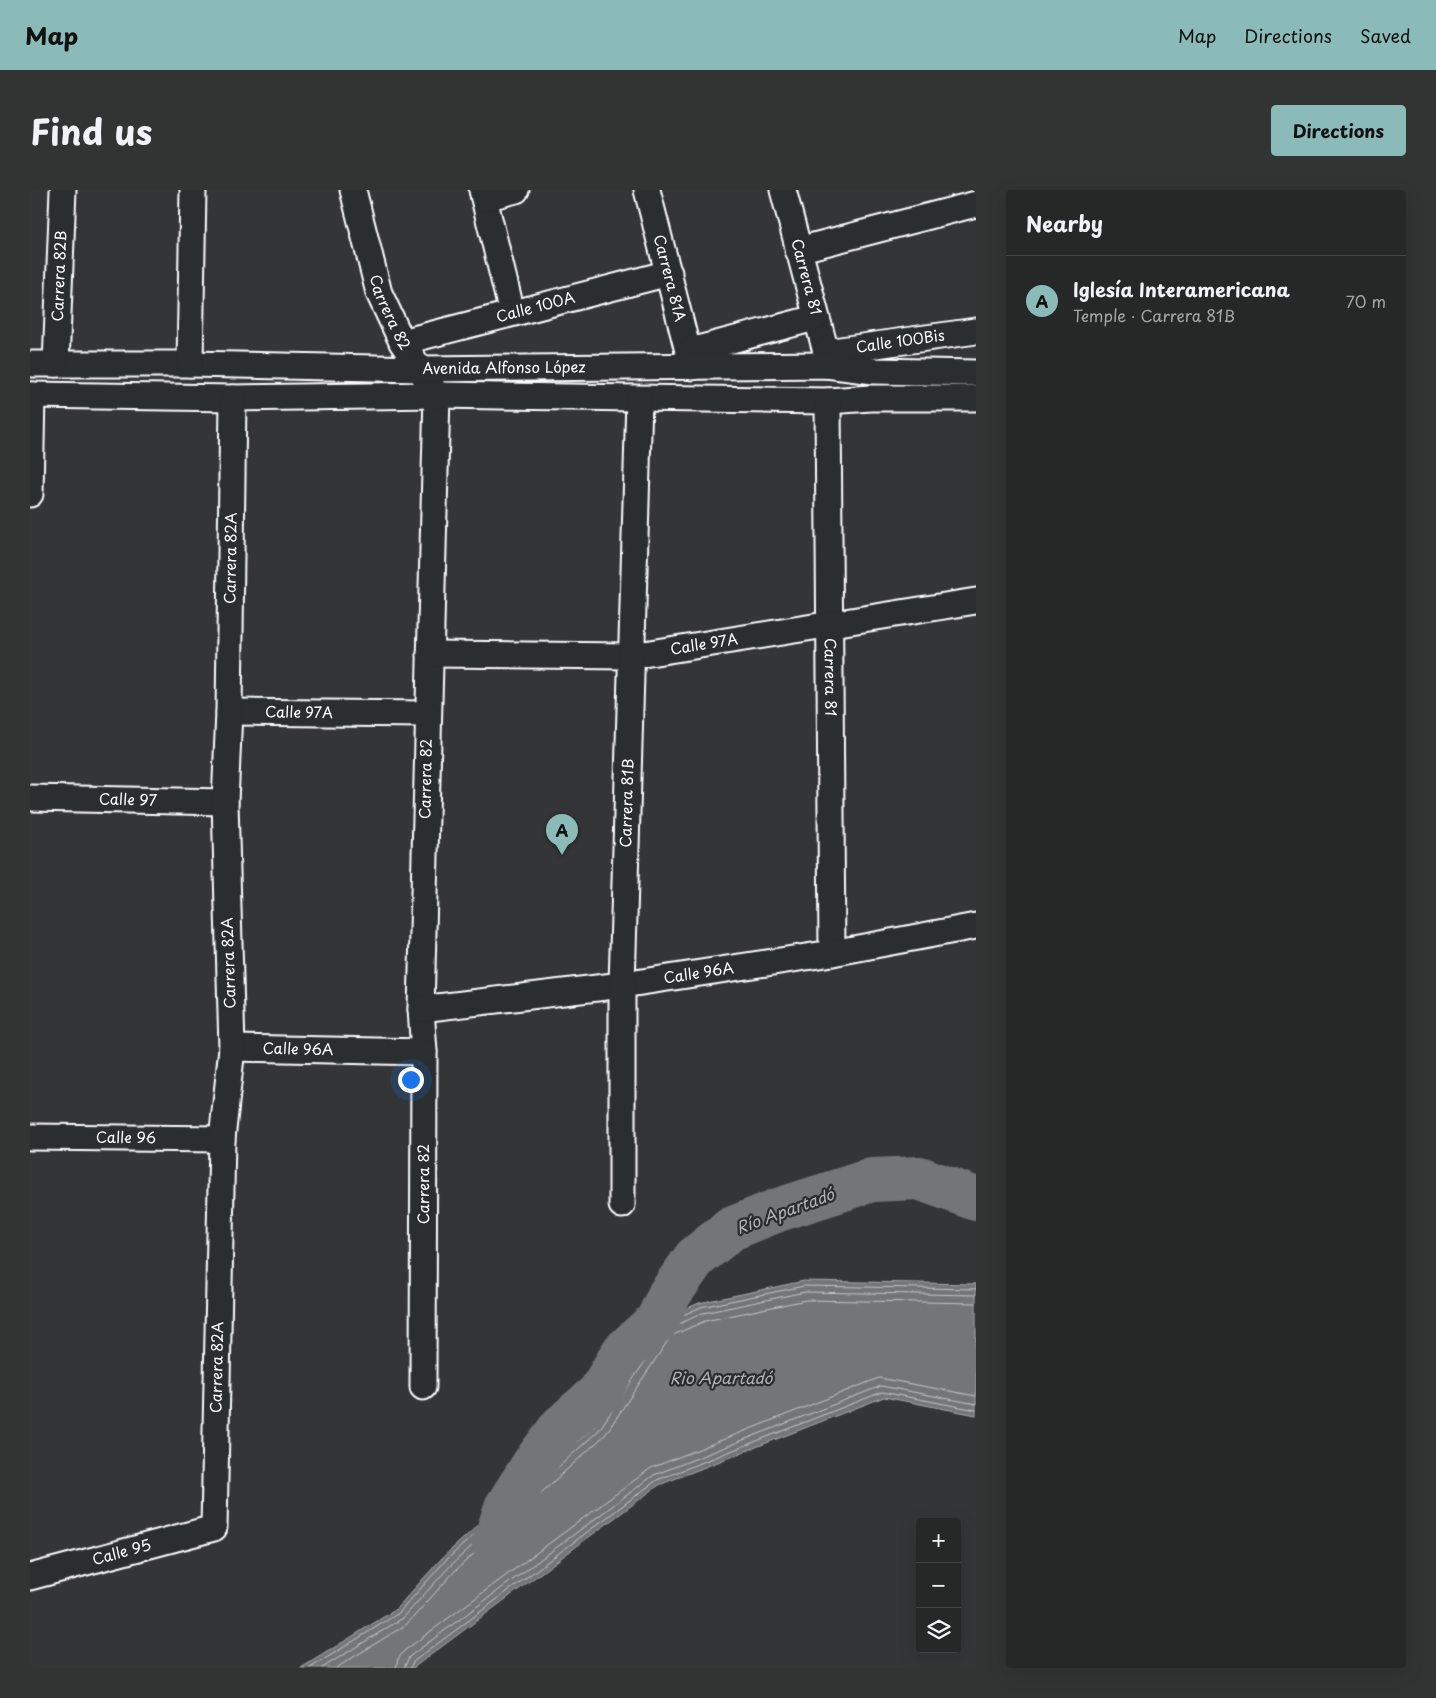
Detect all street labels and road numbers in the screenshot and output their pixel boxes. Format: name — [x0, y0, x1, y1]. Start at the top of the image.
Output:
street label: Carrera 82B — [45, 230, 71, 322]
street label: Carrera 81A — [649, 232, 693, 324]
street label: Carrera 81 — [786, 236, 829, 317]
street label: Carrera 82 — [365, 272, 417, 354]
street label: Calle 100A — [493, 285, 577, 327]
street label: Calle 100Bis — [854, 323, 946, 358]
street label: Avenida Alfonso López — [422, 354, 586, 379]
street label: Carrera 82A — [217, 512, 242, 604]
street label: Calle 97A — [668, 626, 739, 660]
street label: Carrera 81 — [820, 638, 843, 716]
street label: Calle 97A — [265, 699, 333, 723]
street label: Carrera 82 — [412, 739, 437, 819]
street label: Carrera 81B — [613, 758, 639, 848]
street label: Calle 97 — [99, 786, 158, 811]
street label: Carrera 82A — [214, 917, 241, 1009]
street label: Calle 96A — [662, 955, 735, 989]
street label: Calle 96A — [262, 1036, 334, 1060]
street label: Calle 96 — [96, 1125, 156, 1148]
street label: Carrera 82 — [411, 1144, 434, 1224]
street label: Carrera 82A — [203, 1321, 228, 1413]
street label: Calle 95 — [89, 1532, 153, 1570]

